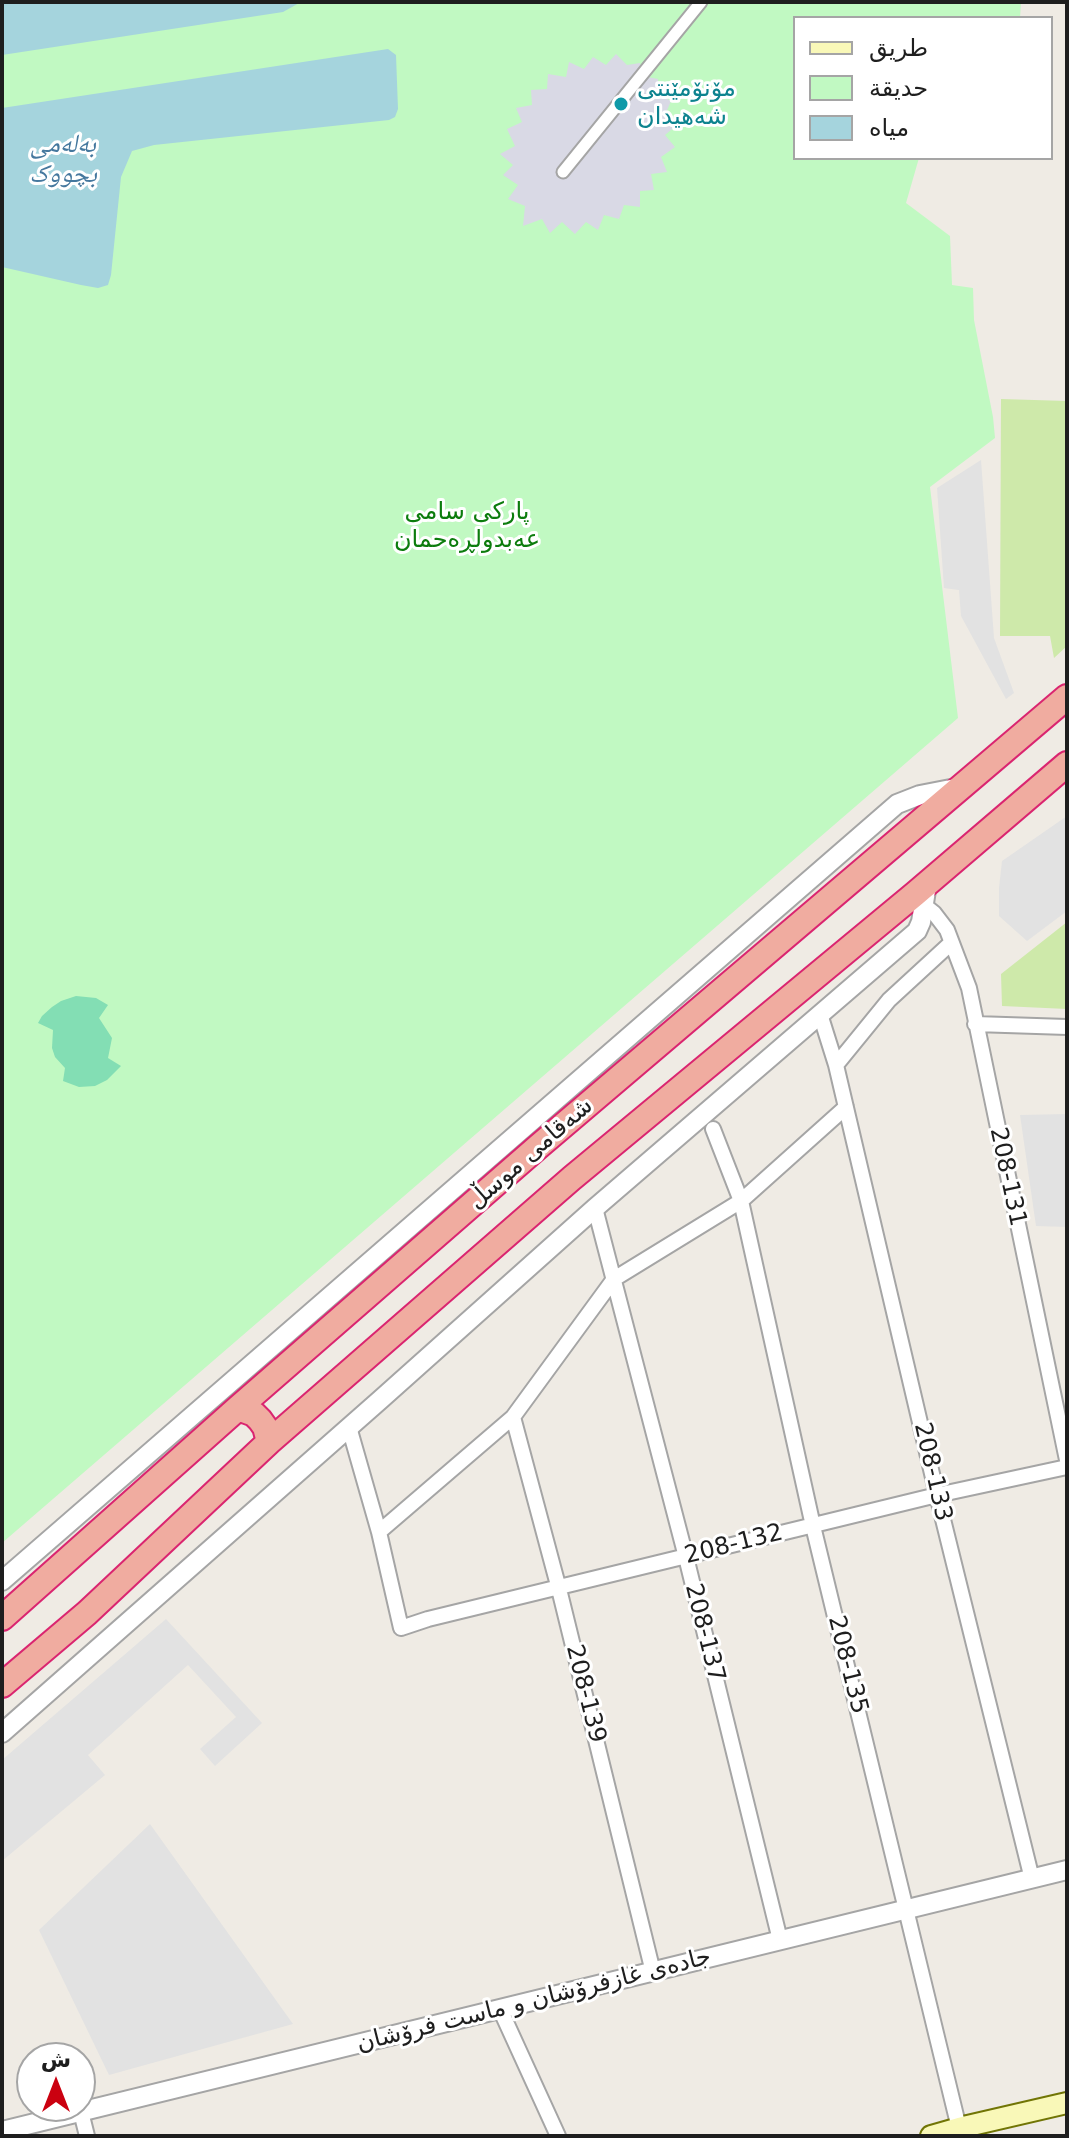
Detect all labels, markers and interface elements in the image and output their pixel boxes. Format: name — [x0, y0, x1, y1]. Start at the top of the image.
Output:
legend — [793, 16, 1053, 160]
text: طريق — [869, 34, 928, 62]
text: حديقة — [869, 74, 928, 102]
place label: مۆنۆمێنتی شەھیدان — [637, 76, 736, 132]
marker: مۆنۆمێنتی شەھیدان — [612, 95, 630, 113]
text: مياه — [869, 114, 909, 142]
water label: بەلەمی بچووک — [29, 129, 97, 190]
park label: پارکی سامی عەبدولڕەحمان — [394, 499, 540, 555]
street label: شەقامی موسڵ — [463, 1092, 599, 1216]
street label: 208-131 — [982, 1125, 1032, 1229]
street label: 208-133 — [907, 1420, 957, 1524]
street label: 208-132 — [682, 1519, 786, 1571]
street label: 208-137 — [678, 1581, 730, 1685]
street label: 208-135 — [821, 1613, 873, 1717]
street label: 208-139 — [559, 1642, 611, 1746]
street label: جاده‌ی غازفرۆشان و ماست فرۆشان — [354, 1943, 714, 2059]
north arrow — [16, 2042, 96, 2122]
text: ش — [41, 2047, 71, 2072]

